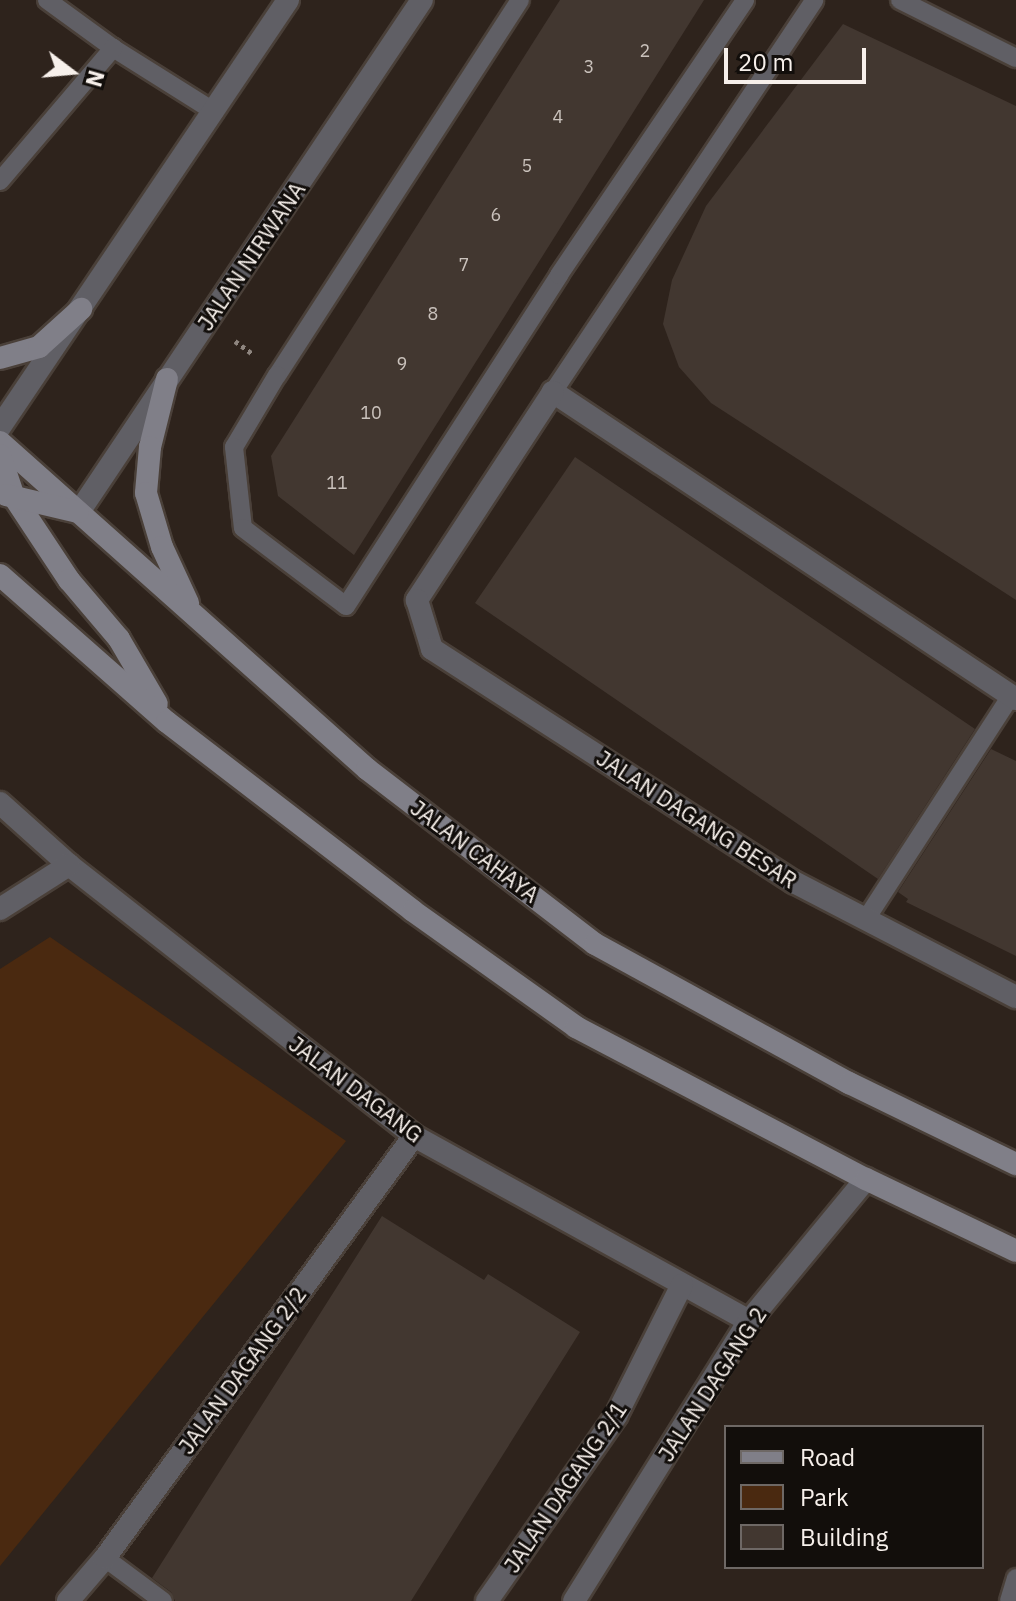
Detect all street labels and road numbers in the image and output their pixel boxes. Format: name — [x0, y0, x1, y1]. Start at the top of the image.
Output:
street label: JALAN NIRWANA — [192, 177, 310, 335]
street label: JALAN DAGANG BESAR — [592, 744, 802, 894]
street label: JALAN CAHAYA — [406, 794, 544, 908]
street label: JALAN DAGANG — [284, 1030, 428, 1148]
street label: JALAN DAGANG 2/2 — [173, 1281, 311, 1459]
street label: JALAN DAGANG 2 — [652, 1302, 772, 1466]
street label: JALAN DAGANG 2/1 — [498, 1397, 632, 1577]

